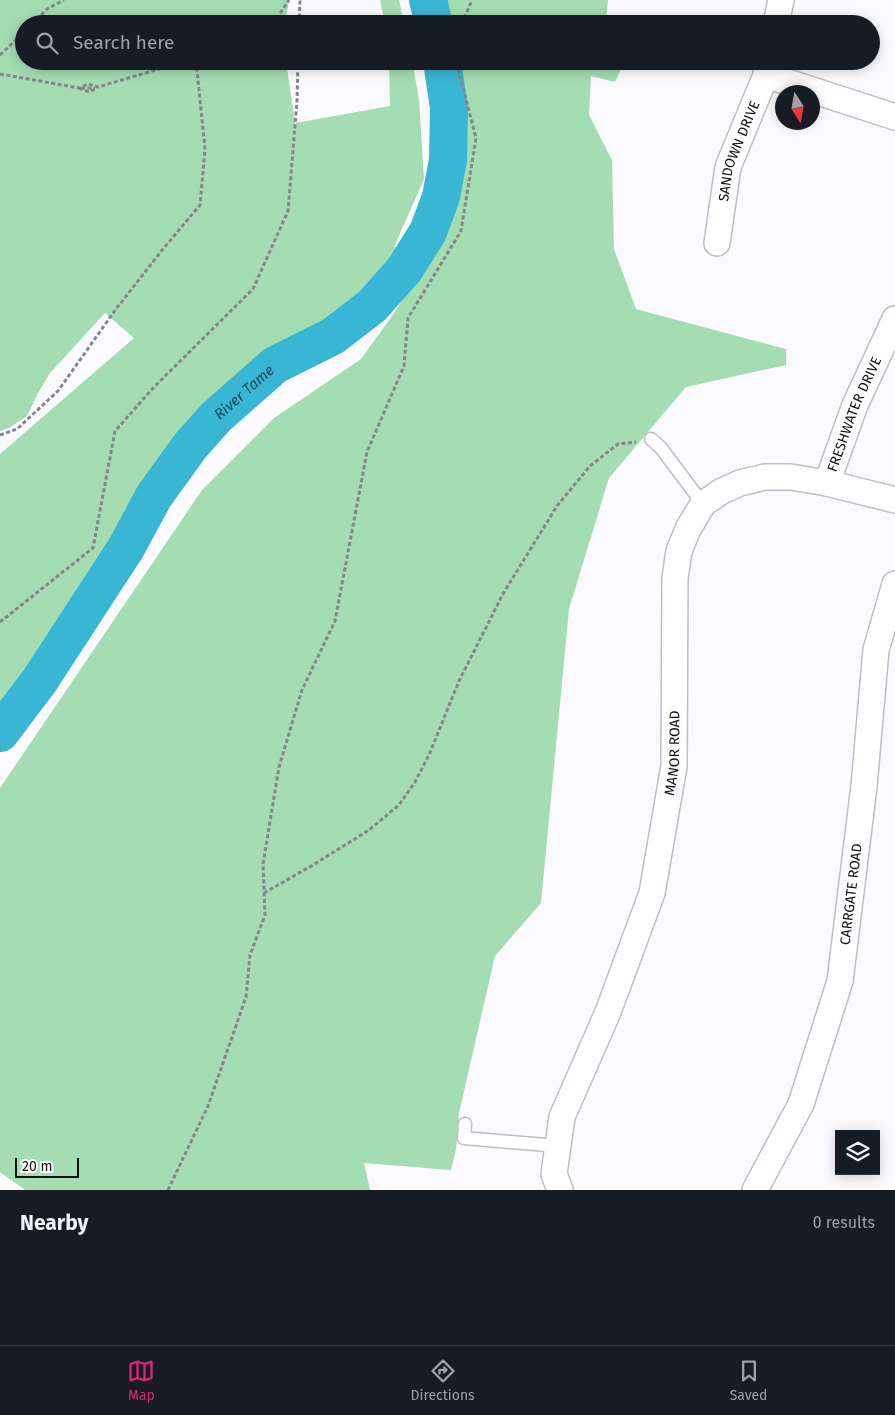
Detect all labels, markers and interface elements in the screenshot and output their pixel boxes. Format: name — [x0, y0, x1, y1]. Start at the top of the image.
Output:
search box — [15, 15, 880, 70]
icon: search — [33, 29, 61, 57]
text: Search here — [73, 31, 174, 54]
north arrow — [775, 85, 820, 130]
street label: SANDOWN DRIVE — [715, 98, 763, 203]
street label: FRESHWATER DRIVE — [823, 354, 885, 474]
water label: River Tame — [211, 361, 278, 423]
street label: MANOR ROAD — [661, 710, 683, 797]
street label: CARRGATE ROAD — [836, 842, 865, 946]
map controls — [835, 1130, 880, 1175]
button: layers — [835, 1130, 880, 1175]
scale bar — [15, 1155, 79, 1178]
text: 20 m — [22, 1158, 52, 1175]
text: Nearby — [20, 1210, 88, 1236]
text: 0 results — [813, 1213, 875, 1232]
tab: Map — [127, 1357, 155, 1404]
tab: Directions — [410, 1357, 475, 1404]
tab: Saved — [730, 1357, 768, 1404]

